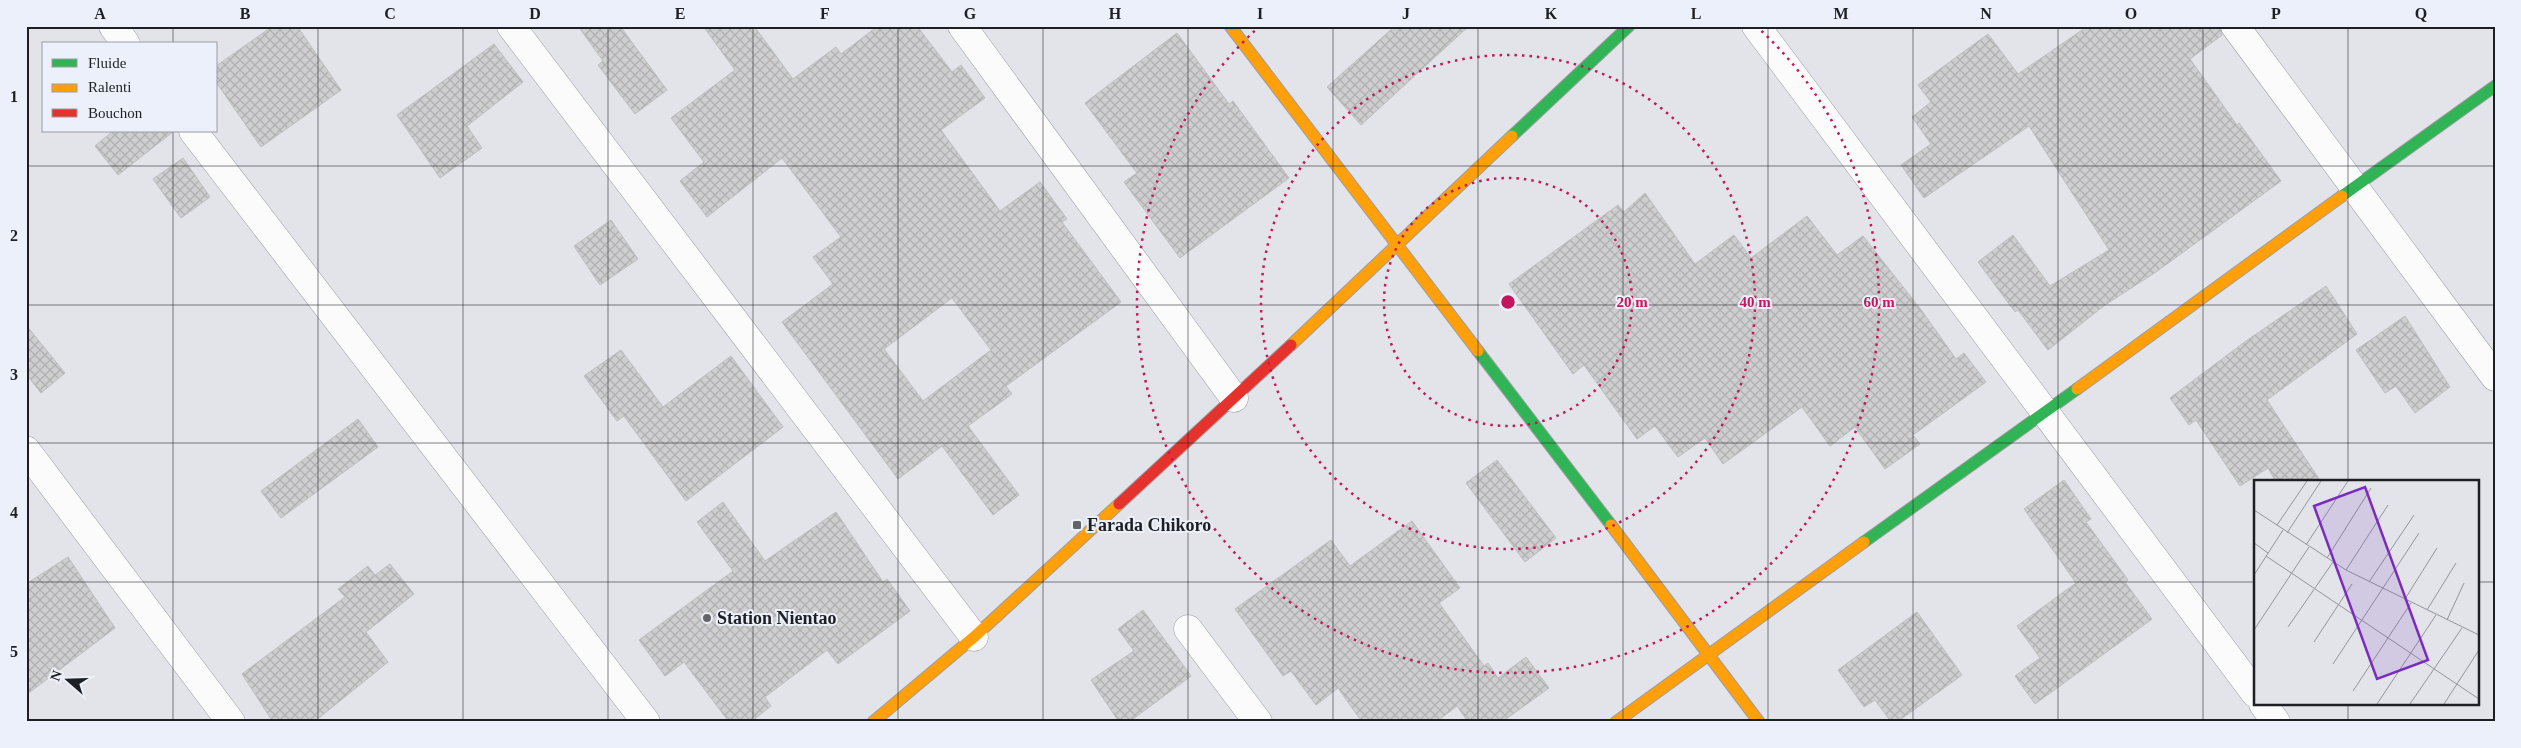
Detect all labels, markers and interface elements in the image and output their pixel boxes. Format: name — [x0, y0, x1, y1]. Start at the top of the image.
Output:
text: A — [94, 5, 106, 22]
text: B — [240, 5, 251, 22]
text: C — [384, 5, 396, 22]
text: D — [529, 5, 541, 22]
text: E — [675, 5, 685, 22]
text: F — [820, 5, 830, 22]
text: G — [964, 5, 977, 22]
text: H — [1109, 5, 1122, 22]
text: I — [1257, 5, 1263, 22]
text: J — [1402, 5, 1410, 22]
text: K — [1545, 5, 1558, 22]
text: L — [1691, 5, 1701, 22]
text: M — [1833, 5, 1849, 22]
text: N — [1980, 5, 1992, 22]
text: O — [2125, 5, 2137, 22]
text: P — [2271, 5, 2281, 22]
text: Q — [2415, 5, 2427, 22]
legend — [42, 42, 218, 132]
text: Fluide — [88, 55, 127, 71]
text: Ralenti — [88, 79, 131, 95]
text: 1 — [10, 88, 18, 105]
text: Bouchon — [88, 105, 143, 121]
text: 2 — [10, 227, 18, 244]
centre of rings — [1499, 293, 1517, 311]
text: 20 m — [1616, 294, 1648, 310]
text: 40 m — [1739, 294, 1771, 310]
text: 60 m — [1863, 294, 1895, 310]
text: 3 — [10, 366, 18, 383]
inset map — [2254, 480, 2478, 706]
text: 4 — [10, 504, 18, 521]
place label: Farada Chikoro — [1087, 515, 1211, 535]
marker: Farada Chikoro — [1071, 519, 1083, 531]
place label: Station Nientao — [717, 608, 837, 628]
marker: Station Nientao — [701, 612, 713, 624]
text: 5 — [10, 643, 18, 660]
north arrow — [42, 656, 92, 706]
text: N — [47, 668, 65, 683]

